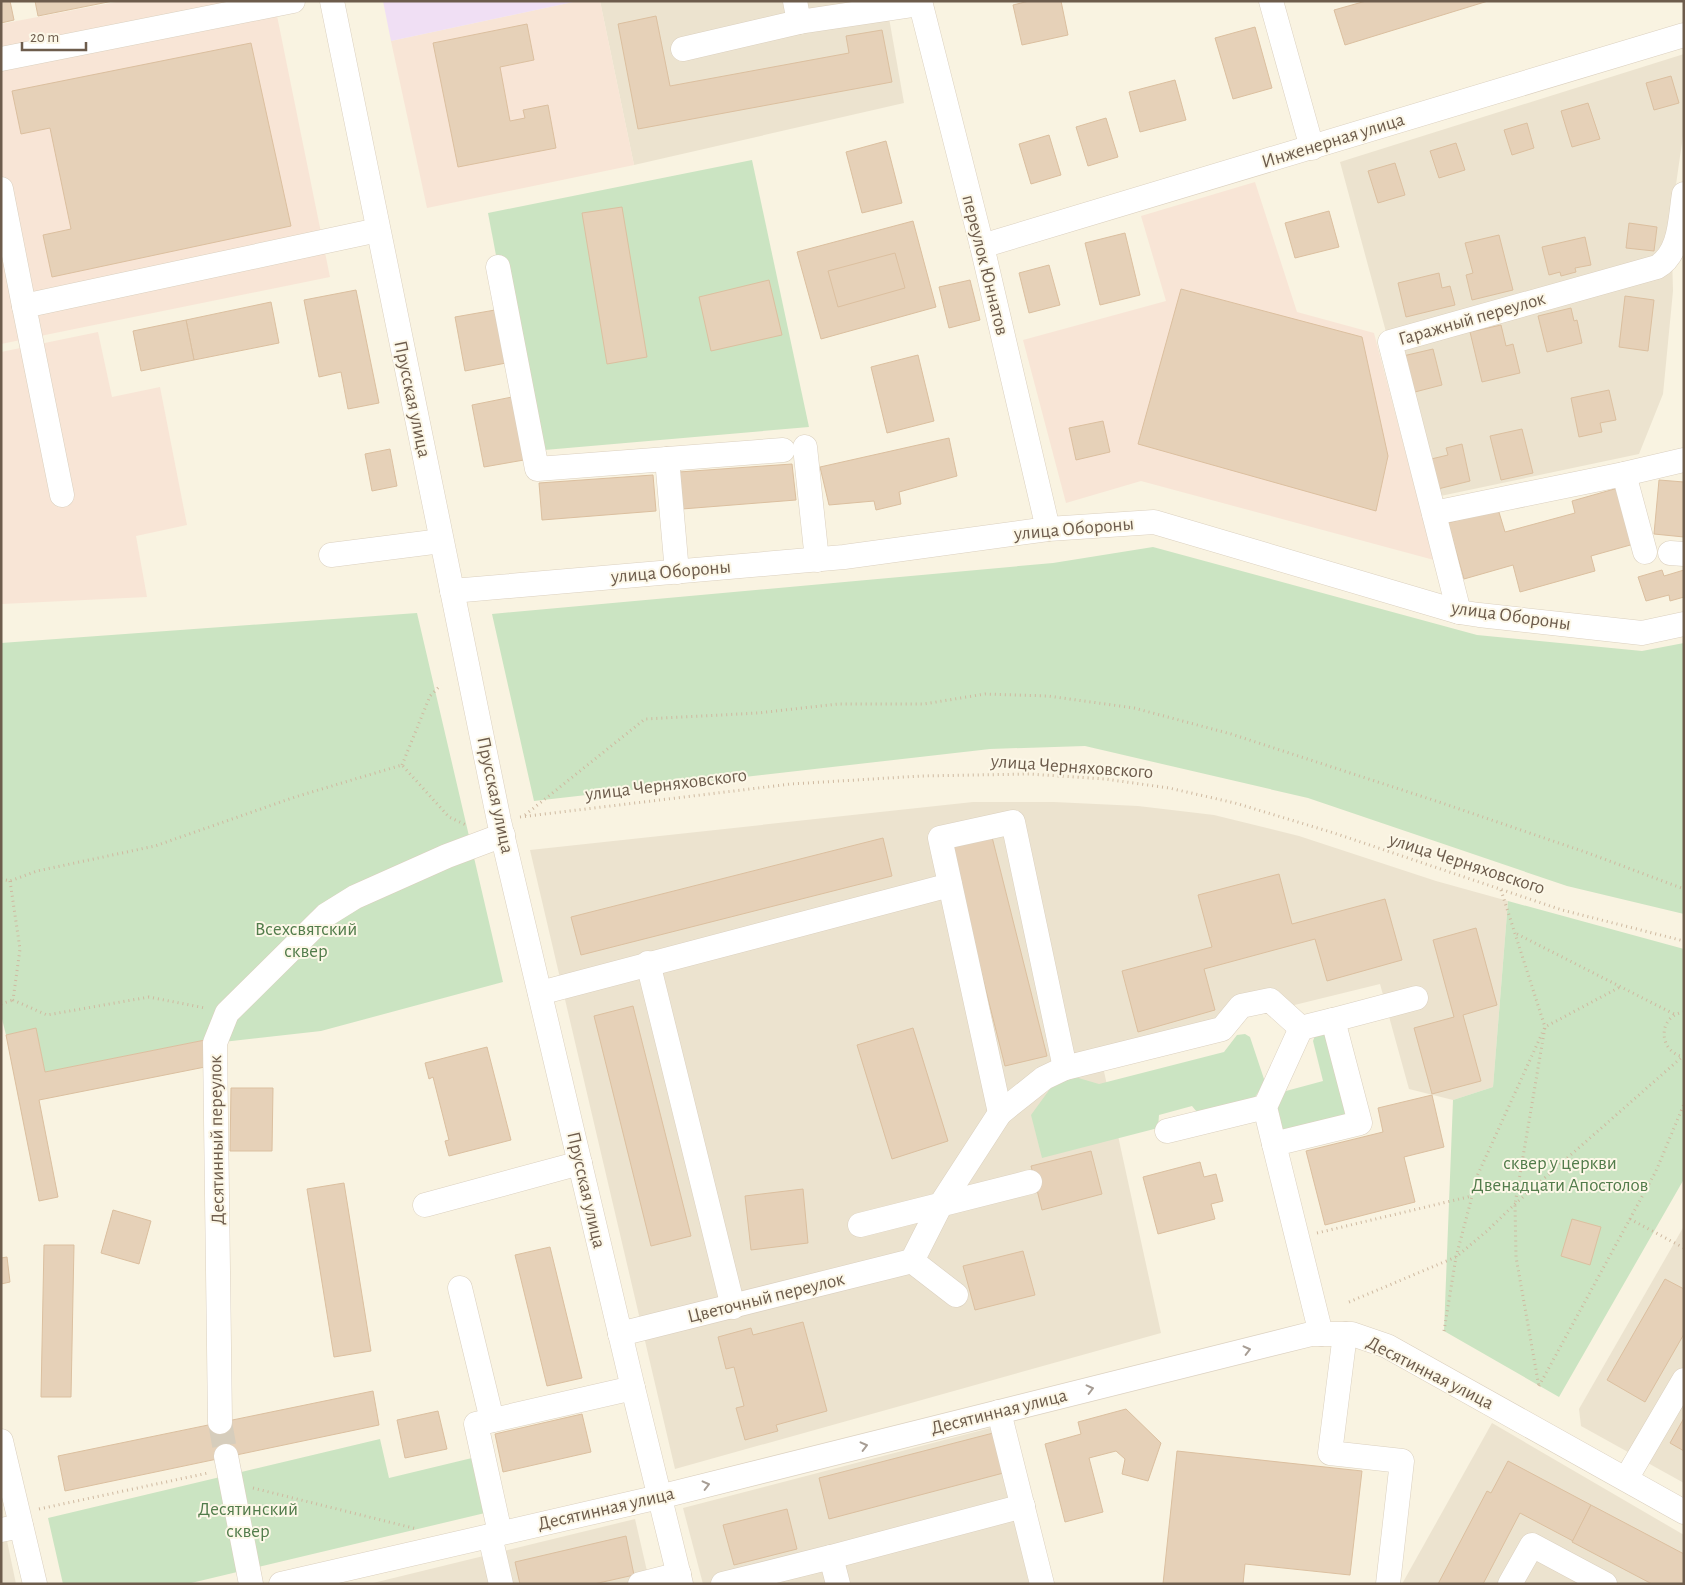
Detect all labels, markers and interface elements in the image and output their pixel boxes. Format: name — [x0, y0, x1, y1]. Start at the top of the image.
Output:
scale bar — [22, 20, 86, 52]
text: 20 m — [30, 30, 59, 45]
street label: Инженерная улица — [1259, 110, 1407, 172]
street label: переулок Юннатов — [958, 193, 1012, 337]
street label: Гаражный переулок — [1396, 289, 1548, 349]
street label: Прусская улица — [390, 339, 434, 460]
street label: улица Обороны — [1012, 514, 1135, 544]
street label: улица Обороны — [609, 557, 732, 587]
street label: улица Обороны — [1449, 598, 1572, 634]
street label: Прусская улица — [473, 735, 517, 856]
street label: улица Черняховского — [989, 752, 1154, 782]
street label: улица Черняховского — [583, 766, 748, 804]
street label: улица Черняховского — [1386, 830, 1547, 898]
park label: Всехсвятский сквер — [255, 920, 357, 961]
street label: Десятинный переулок — [206, 1055, 228, 1225]
street label: Прусская улица — [563, 1130, 609, 1250]
park label: сквер у церкви Двенадцати Апостолов — [1472, 1154, 1649, 1195]
street label: Цветочный переулок — [686, 1269, 847, 1327]
street label: Десятинная улица — [1363, 1333, 1497, 1413]
one-way arrow — [1243, 1345, 1252, 1356]
one-way arrow — [1085, 1385, 1093, 1395]
street label: Десятинная улица — [929, 1386, 1069, 1438]
one-way arrow — [860, 1441, 869, 1452]
one-way arrow — [702, 1480, 711, 1491]
street label: Десятинная улица — [536, 1484, 677, 1534]
park label: Десятинский сквер — [198, 1500, 298, 1541]

